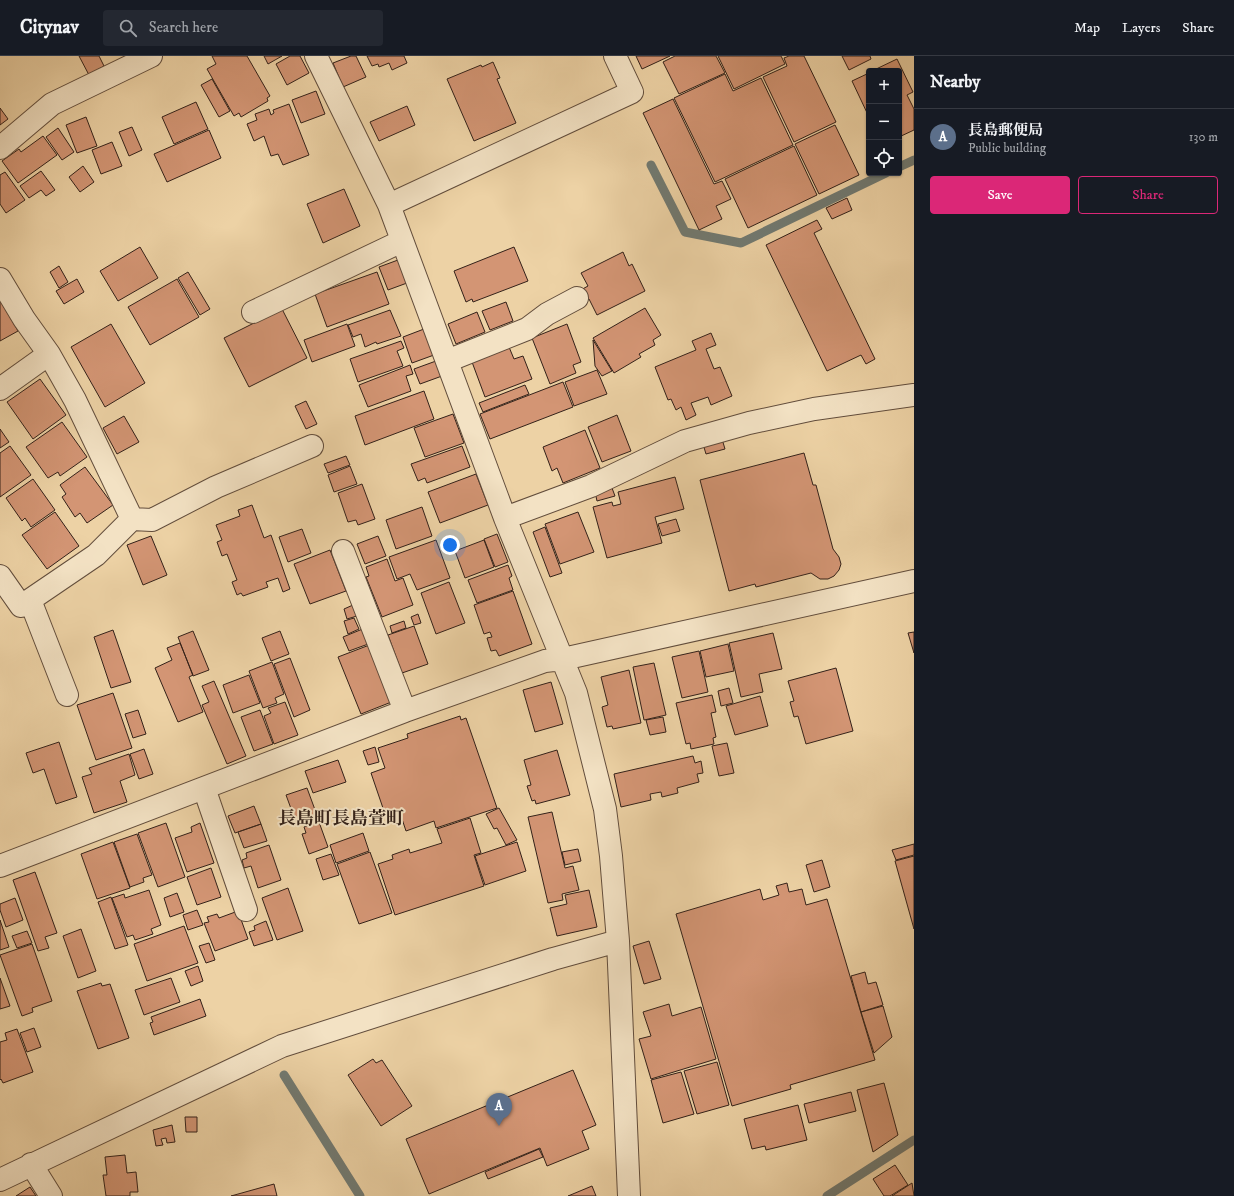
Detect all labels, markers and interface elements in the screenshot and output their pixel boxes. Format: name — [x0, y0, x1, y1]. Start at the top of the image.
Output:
search box — [103, 10, 383, 46]
text: Citynav — [20, 16, 79, 39]
icon: search — [117, 17, 139, 39]
text: Search here — [149, 18, 218, 37]
text: Map — [1074, 19, 1100, 37]
text: Layers — [1122, 19, 1160, 37]
text: Share — [1182, 19, 1214, 37]
map controls — [866, 68, 902, 176]
button: + — [866, 68, 902, 104]
text: Nearby — [930, 71, 980, 93]
button: − — [866, 104, 902, 140]
text: 長島郵便局 — [968, 121, 1043, 140]
text: A — [939, 129, 947, 145]
text: 130 m — [1189, 129, 1218, 145]
button: locate — [866, 140, 902, 176]
text: Public building — [968, 140, 1046, 156]
button: Save — [930, 176, 1070, 214]
button: Share — [1078, 176, 1218, 214]
your location — [440, 535, 460, 555]
district label: 長島町長島萱町 — [278, 808, 404, 830]
pin: A — [486, 1093, 512, 1126]

